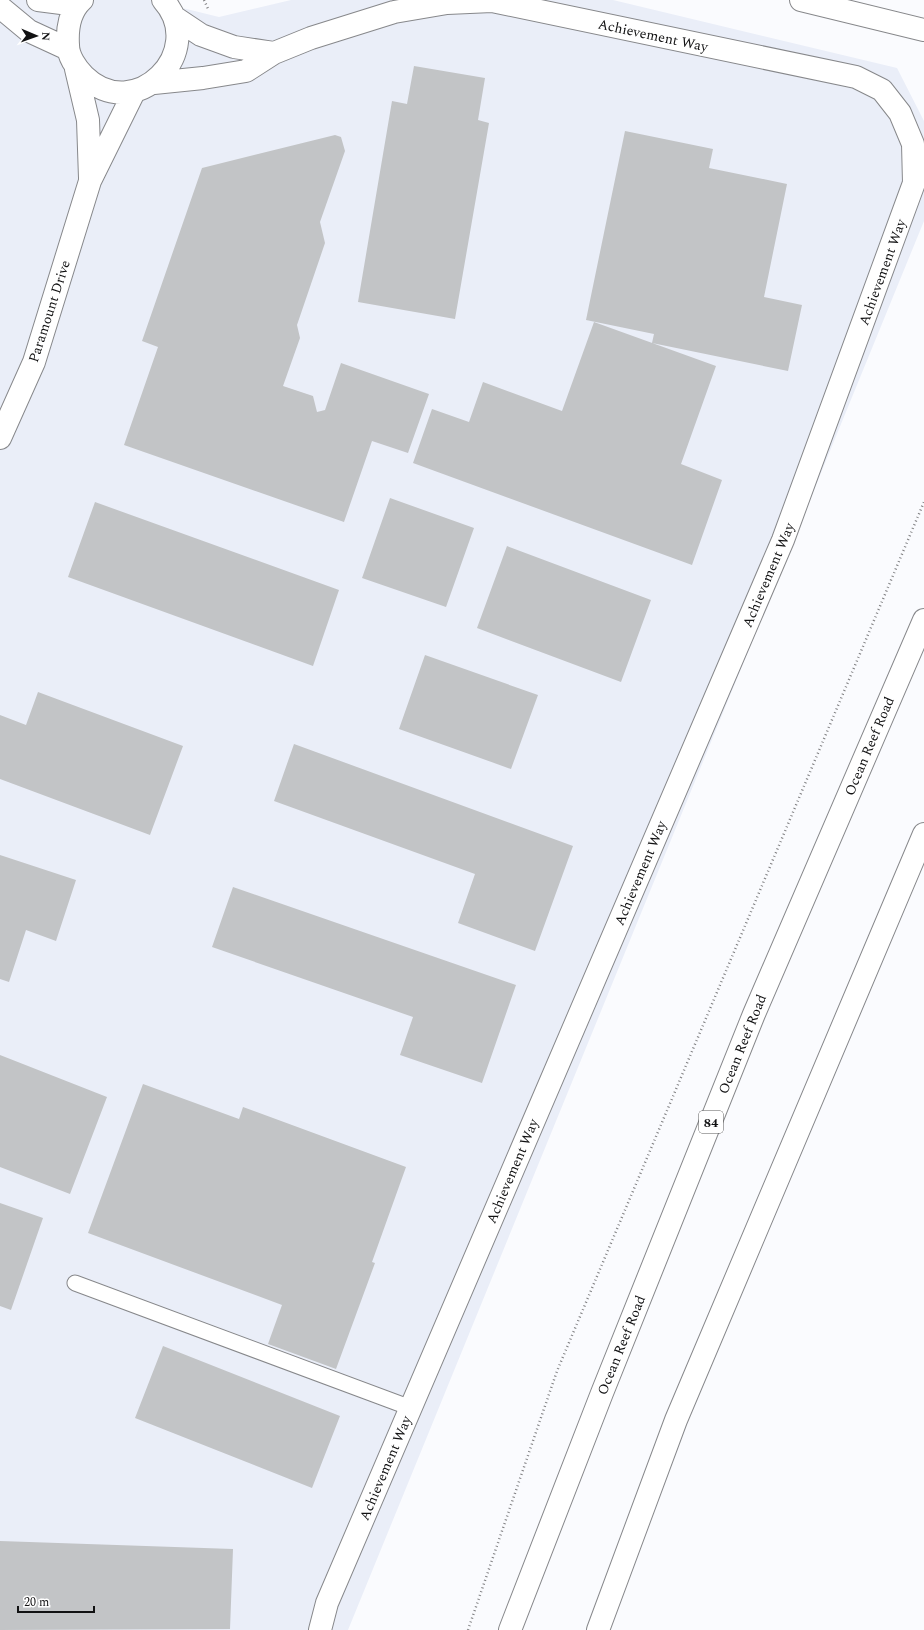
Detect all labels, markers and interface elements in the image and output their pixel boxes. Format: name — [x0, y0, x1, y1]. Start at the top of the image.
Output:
street label: Achievement Way — [596, 14, 711, 58]
north arrow — [16, 16, 56, 56]
text: N — [37, 32, 54, 41]
street label: Achievement Way — [853, 215, 912, 328]
street label: Paramount Drive — [23, 257, 76, 365]
street label: Achievement Way — [737, 518, 801, 631]
street label: Ocean Reef Road — [839, 693, 900, 799]
street label: Achievement Way — [609, 816, 673, 929]
street label: Ocean Reef Road — [713, 991, 772, 1097]
road number: 84 — [699, 1111, 723, 1133]
street label: Achievement Way — [481, 1114, 545, 1227]
street label: Ocean Reef Road — [592, 1292, 651, 1398]
street label: Achievement Way — [354, 1411, 418, 1524]
scale bar — [18, 1588, 94, 1614]
text: 20 m — [24, 1593, 49, 1612]

